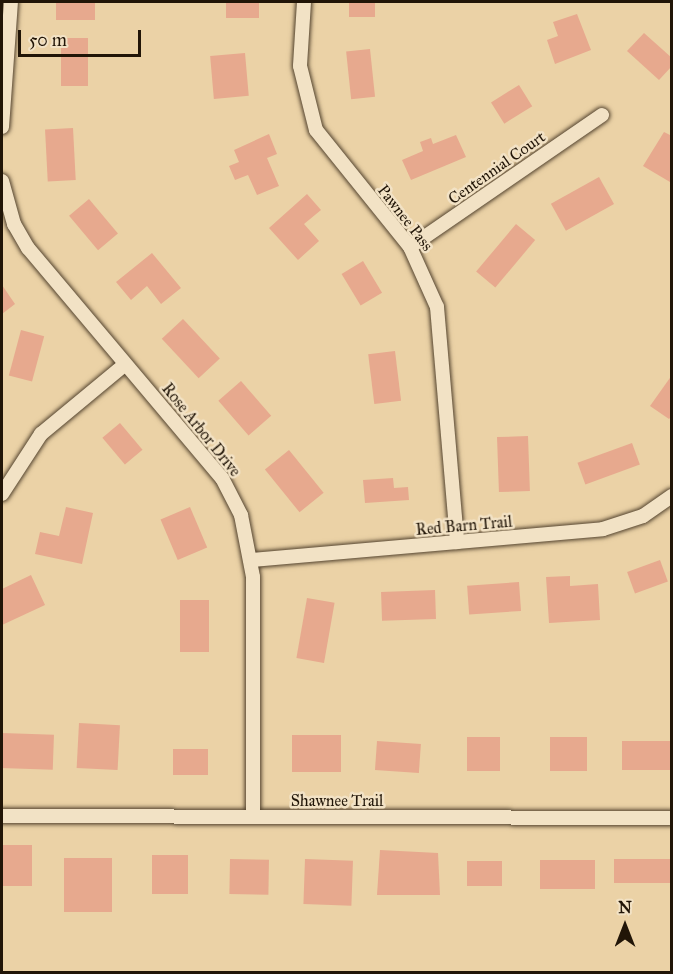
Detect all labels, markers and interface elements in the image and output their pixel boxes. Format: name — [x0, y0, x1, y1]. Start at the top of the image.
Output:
scale bar — [21, 18, 144, 56]
text: 50 m — [29, 29, 67, 51]
street label: Centennial Court — [445, 127, 549, 209]
street label: Pawnee Pass — [373, 181, 437, 255]
street label: Rose Arbor Drive — [158, 380, 244, 480]
street label: Red Barn Trail — [415, 512, 513, 540]
street label: Shawnee Trail — [291, 791, 383, 811]
north arrow — [595, 896, 655, 956]
text: N — [618, 898, 632, 917]

